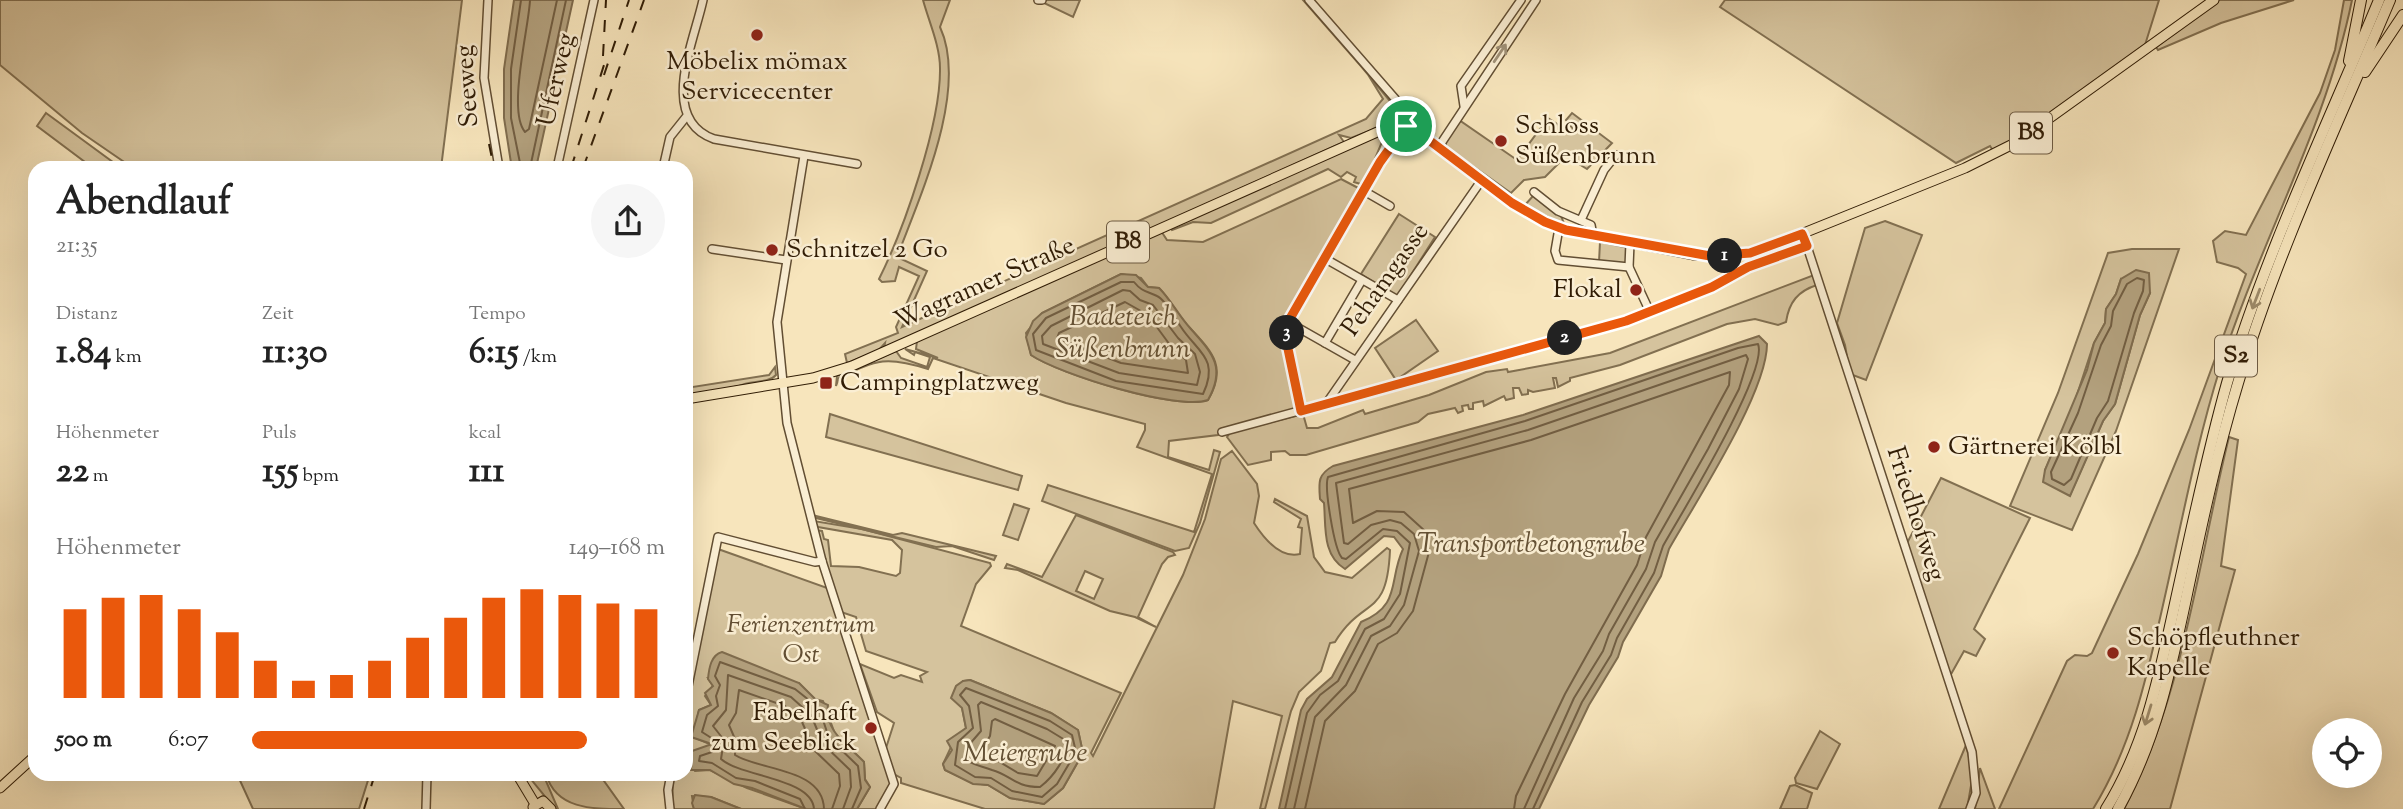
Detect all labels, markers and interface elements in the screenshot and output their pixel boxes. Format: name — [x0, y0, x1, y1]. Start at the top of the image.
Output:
marker: Möbelix mömax Servicecenter — [749, 27, 765, 43]
street label: Uferweg — [528, 30, 586, 130]
street label: Seeweg — [447, 43, 489, 129]
place label: Möbelix mömax Servicecenter — [666, 44, 848, 111]
one-way arrow — [1493, 44, 1507, 63]
pin — [1376, 96, 1436, 156]
icon: arrive — [1387, 107, 1425, 145]
place label: Schloss Süßenbrunn — [1515, 108, 1656, 175]
road number: B8 — [2010, 113, 2052, 154]
marker: Schloss Süßenbrunn — [1493, 133, 1509, 149]
text: Abendlauf — [56, 177, 231, 231]
button: share — [591, 184, 665, 258]
street label: Pehamgasse — [1333, 216, 1439, 344]
road number: B8 — [1107, 222, 1149, 262]
street label: Wagramer Straße — [889, 228, 1081, 340]
text: 21:35 — [56, 230, 98, 263]
place label: Schnitzel 2 Go — [786, 232, 948, 269]
pin: 1 — [1708, 238, 1742, 274]
marker: Schnitzel 2 Go — [764, 242, 780, 258]
text: 1 — [1721, 242, 1728, 269]
place label: Flokal — [1553, 272, 1622, 309]
marker: Flokal — [1628, 282, 1644, 298]
one-way arrow — [2248, 287, 2261, 309]
water label: Badeteich Süßenbrunn — [1056, 298, 1191, 370]
text: Distanz — [56, 301, 118, 328]
text: Zeit — [262, 301, 294, 328]
text: Tempo — [469, 301, 526, 328]
pin: 3 — [1270, 316, 1304, 350]
text: 3 — [1283, 319, 1290, 346]
pin: 2 — [1548, 320, 1582, 356]
text: 2 — [1560, 324, 1569, 351]
text: 1.84 — [56, 328, 112, 379]
text: 11:30 — [262, 328, 328, 379]
text: 6:15 — [469, 328, 519, 379]
road number: S2 — [2215, 335, 2257, 376]
text: km — [112, 344, 142, 371]
text: /km — [519, 344, 557, 371]
place label: Campingplatzweg — [840, 365, 1039, 402]
marker: Campingplatzweg — [818, 375, 834, 391]
text: Höhenmeter — [56, 420, 159, 447]
text: Puls — [262, 420, 297, 447]
text: kcal — [469, 420, 501, 447]
place label: Gärtnerei Kölbl — [1948, 429, 2122, 466]
marker: Gärtnerei Kölbl — [1926, 439, 1942, 455]
street label: Friedhofweg — [1876, 442, 1954, 586]
text: 22 — [56, 447, 89, 498]
text: 155 — [262, 447, 298, 498]
text: 111 — [469, 447, 504, 498]
text: m — [89, 463, 109, 490]
text: bpm — [298, 463, 339, 490]
water label: Transportbetongrube — [1417, 525, 1645, 565]
text: Höhenmeter — [56, 532, 181, 565]
text: 149–168 m — [569, 532, 665, 565]
park label: Ferienzentrum Ost — [726, 607, 876, 674]
place label: Schöpfleuthner Kapelle — [2127, 620, 2300, 687]
marker: Schöpfleuthner Kapelle — [2105, 645, 2121, 661]
place label: Fabelhaft zum Seeblick — [711, 695, 857, 762]
one-way arrow — [2141, 704, 2154, 726]
map controls — [2312, 718, 2382, 788]
button: locate — [2312, 718, 2382, 788]
marker: Fabelhaft zum Seeblick — [863, 720, 879, 736]
text: 500 m — [56, 724, 112, 757]
text: 6:07 — [168, 724, 209, 757]
water label: Meiergrube — [963, 734, 1087, 774]

